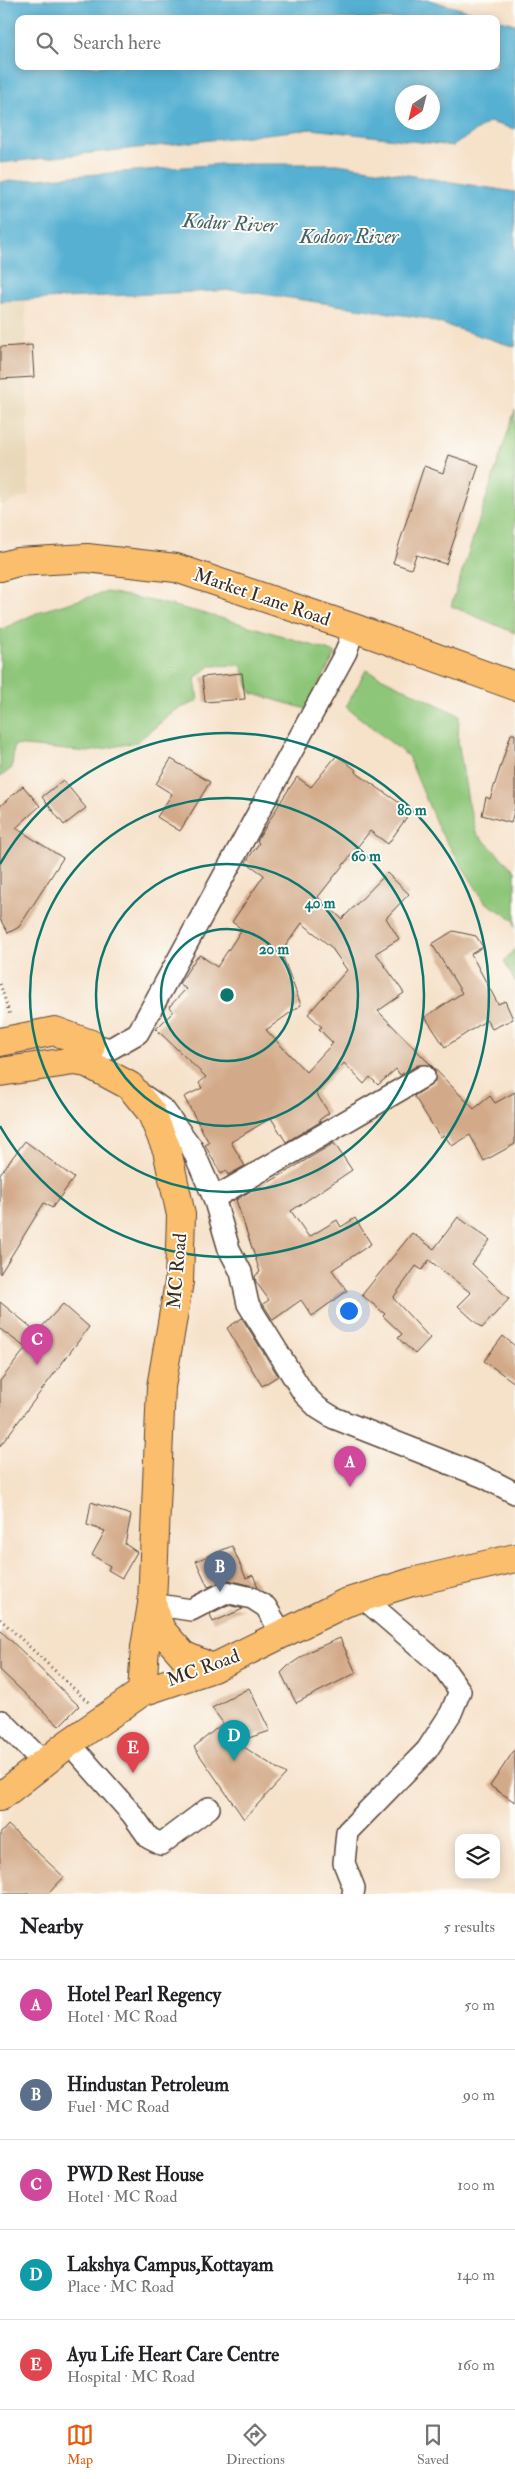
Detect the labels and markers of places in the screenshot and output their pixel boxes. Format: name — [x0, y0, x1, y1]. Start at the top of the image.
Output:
centre of rings — [218, 986, 236, 1004]
pin: C — [21, 1324, 53, 1365]
pin: A — [334, 1446, 366, 1487]
pin: B — [204, 1551, 236, 1592]
pin: D — [218, 1720, 250, 1761]
pin: E — [117, 1732, 149, 1773]

